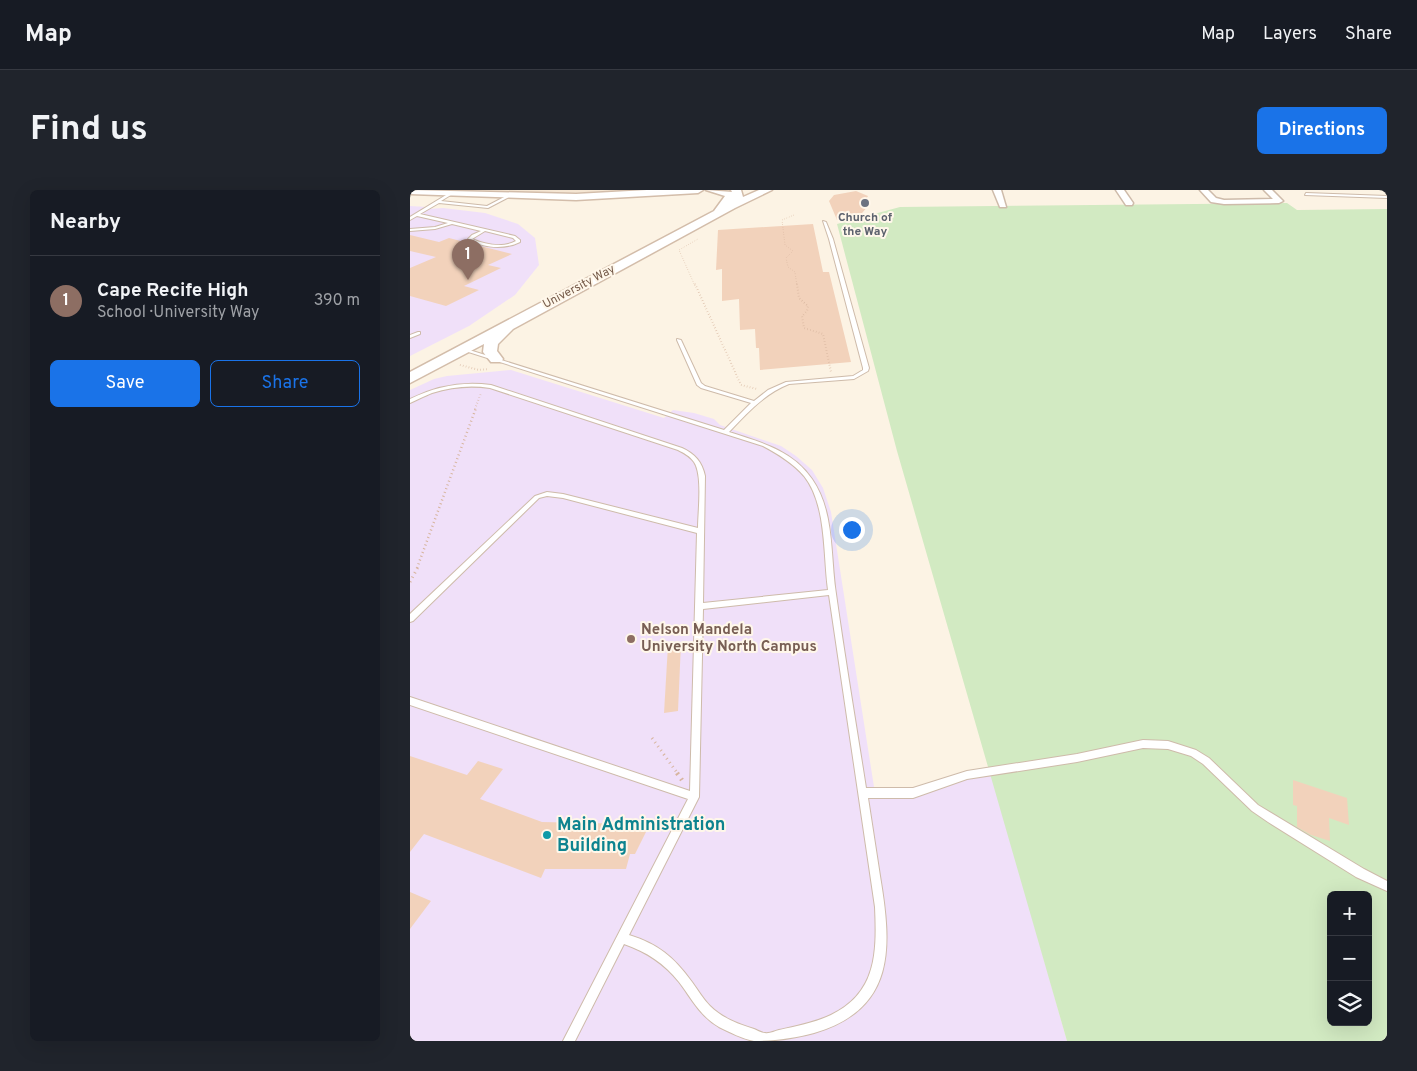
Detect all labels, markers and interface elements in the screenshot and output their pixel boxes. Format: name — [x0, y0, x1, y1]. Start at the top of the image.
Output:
text: Map — [25, 20, 72, 50]
text: Map — [1201, 23, 1235, 46]
text: Layers — [1263, 23, 1317, 46]
text: Share — [1345, 23, 1392, 46]
button: Directions — [1257, 107, 1387, 154]
text: Find us — [30, 108, 148, 152]
marker: Church of the Way — [859, 197, 871, 209]
text: Nearby — [50, 209, 121, 236]
place label: Church of the Way — [838, 210, 893, 240]
pin: 1 — [452, 239, 484, 280]
street label: University Way — [540, 261, 618, 313]
text: Cape Recife High — [97, 279, 248, 303]
text: 1 — [63, 291, 69, 311]
text: 390 m — [314, 291, 360, 311]
text: School · University Way — [97, 303, 260, 323]
button: Save — [50, 360, 200, 407]
button: Share — [210, 360, 360, 407]
your location — [839, 517, 865, 543]
place label: Nelson Mandela University North Campus — [641, 621, 817, 657]
marker: Nelson Mandela University North Campus — [625, 633, 637, 645]
place label: Main Administration Building — [557, 814, 725, 858]
marker: Main Administration Building — [541, 829, 553, 841]
map controls — [1327, 891, 1372, 1026]
button: + — [1327, 891, 1372, 936]
button: − — [1327, 936, 1372, 981]
button: layers — [1327, 981, 1372, 1026]

